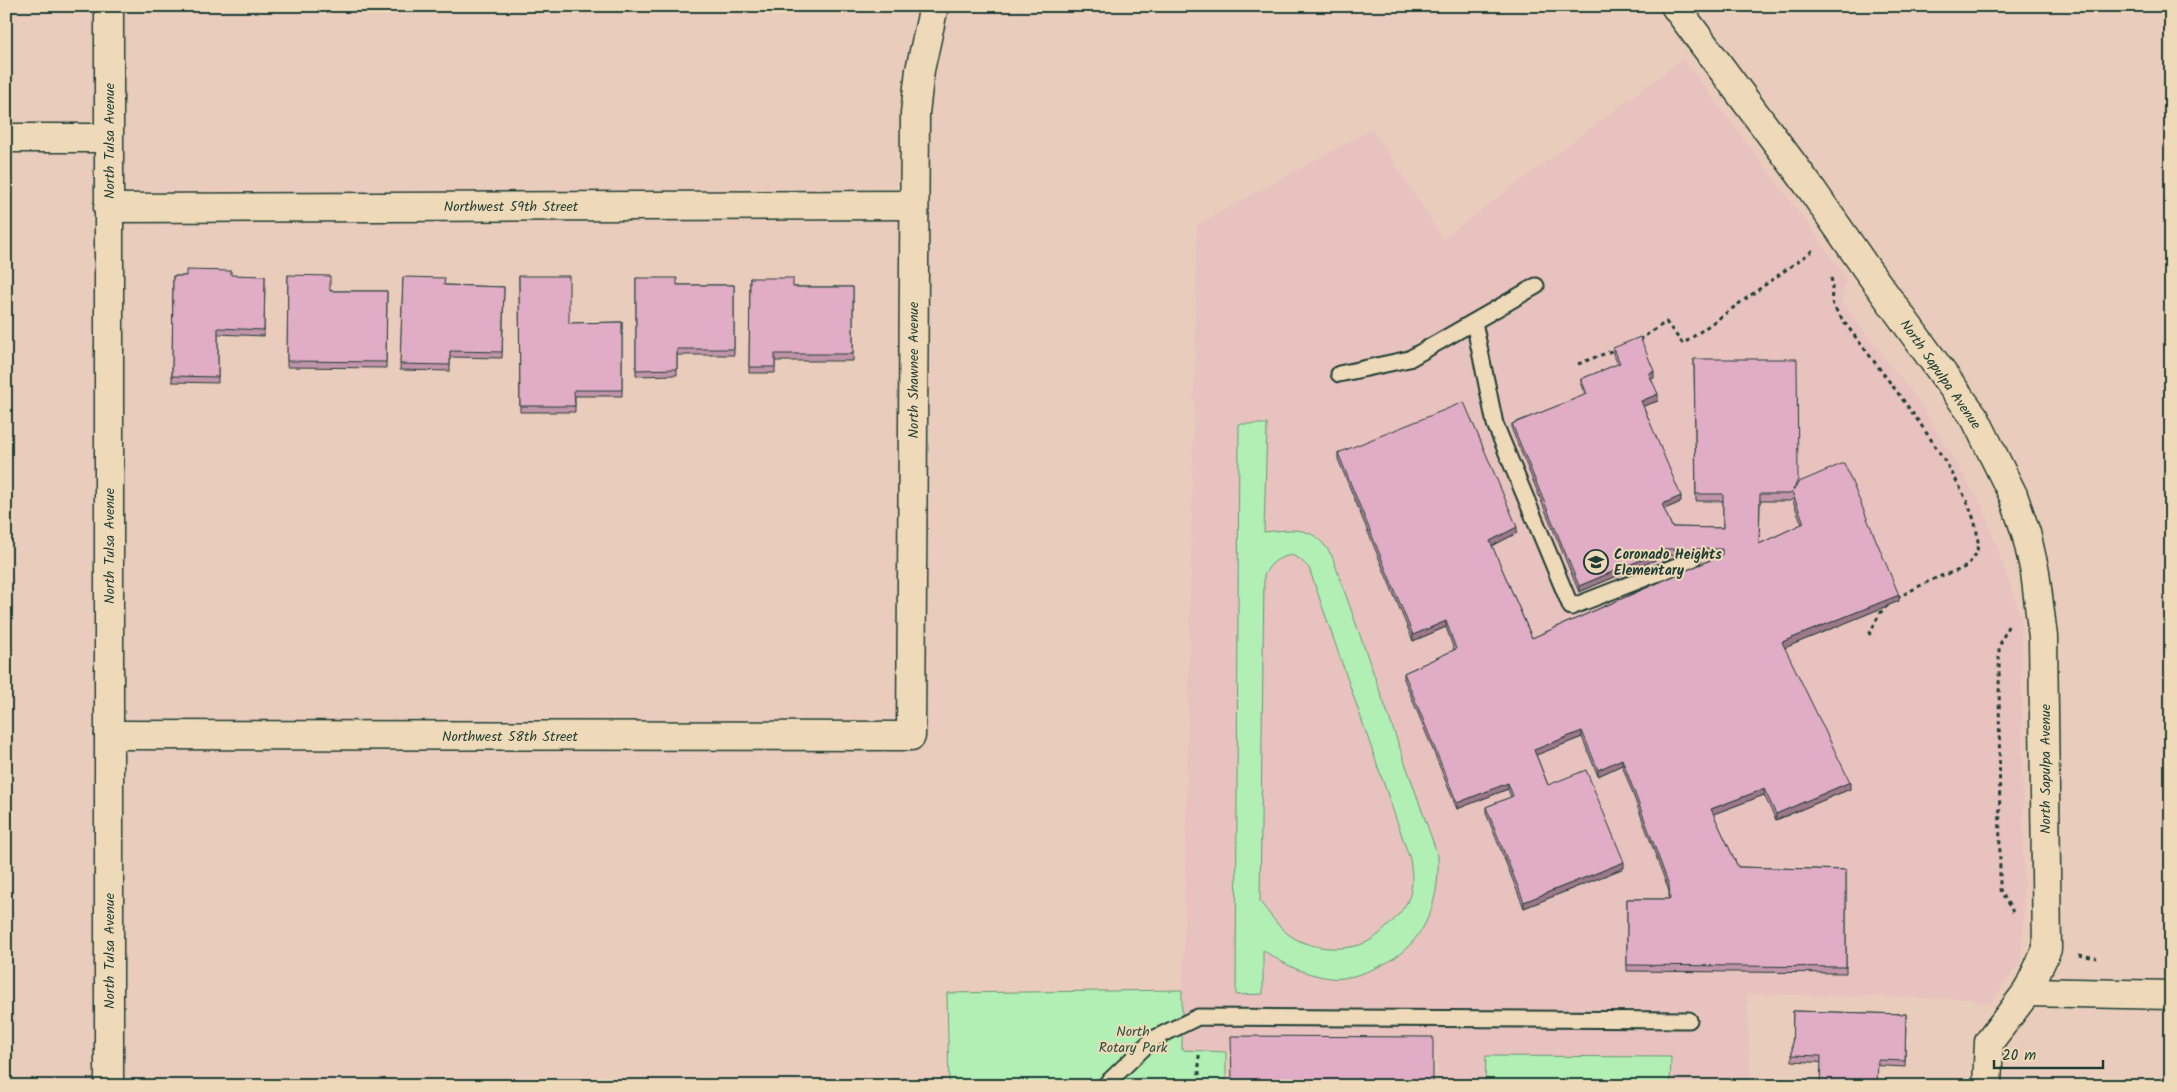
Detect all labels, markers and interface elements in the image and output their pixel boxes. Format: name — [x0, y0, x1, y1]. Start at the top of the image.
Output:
street label: North Tulsa Avenue — [99, 82, 121, 199]
street label: Northwest 59th Street — [444, 196, 579, 218]
street label: North Shawnee Avenue — [903, 301, 925, 438]
street label: North Sapulpa Avenue — [1894, 315, 1987, 435]
street label: North Tulsa Avenue — [99, 487, 121, 604]
place label: Coronado Heights Elementary — [1614, 544, 1722, 582]
school or university icon: Coronado Heights Elementary — [1583, 549, 1609, 575]
street label: North Sapulpa Avenue — [2035, 703, 2057, 834]
street label: Northwest 58th Street — [442, 726, 579, 748]
street label: North Tulsa Avenue — [99, 892, 121, 1009]
park label: North Rotary Park — [1099, 1021, 1168, 1059]
scale bar — [1994, 1037, 2103, 1069]
text: 20 m — [2002, 1044, 2036, 1068]

